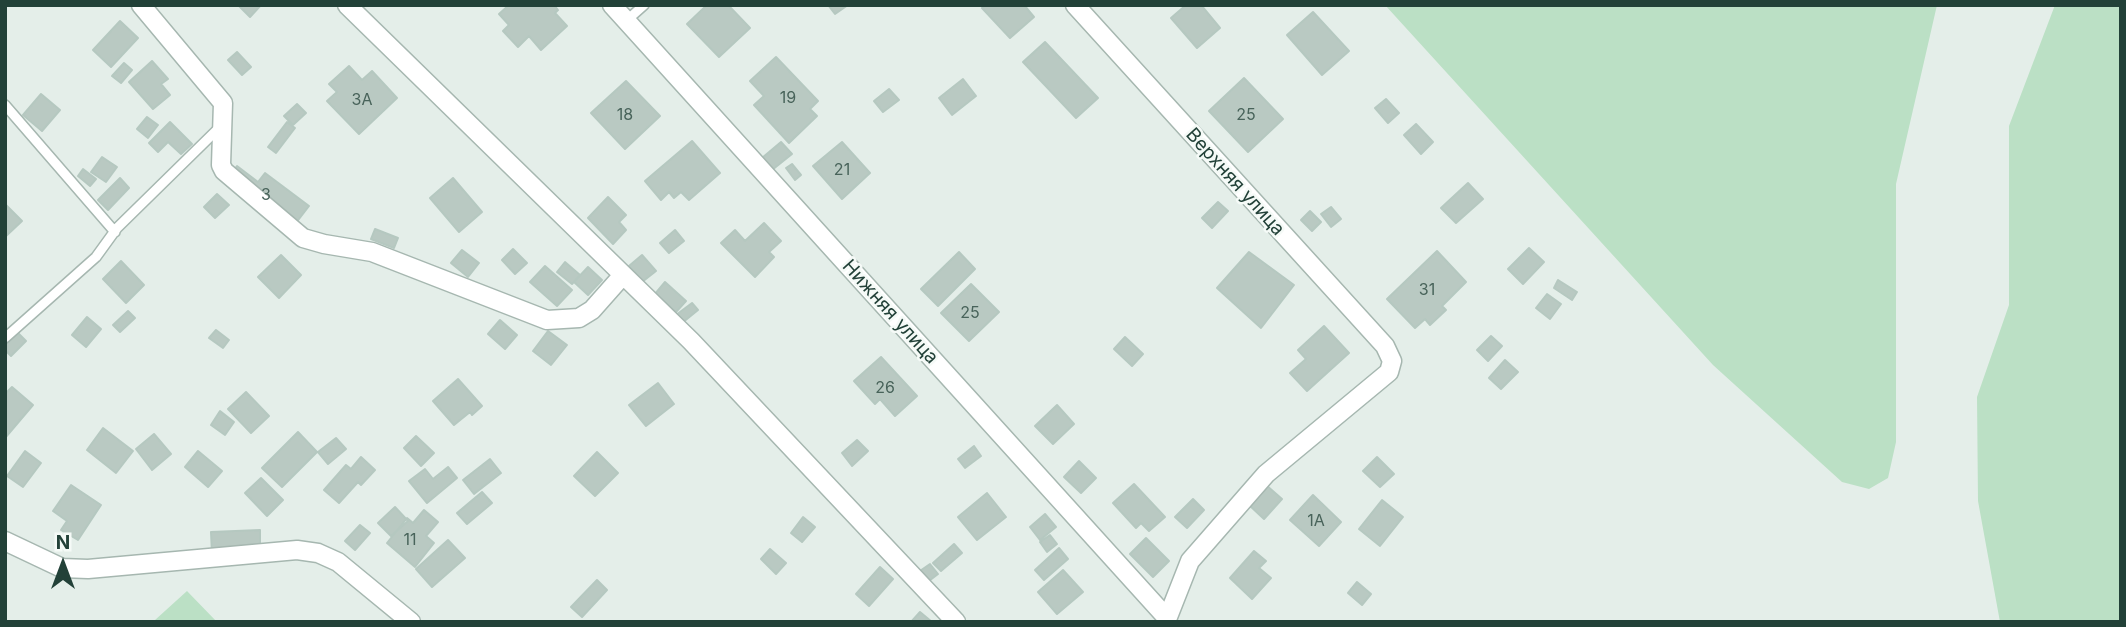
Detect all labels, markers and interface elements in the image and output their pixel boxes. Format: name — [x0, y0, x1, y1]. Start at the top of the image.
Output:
house number: 19 — [780, 88, 796, 108]
house number: 3А — [352, 90, 372, 110]
house number: 18 — [617, 105, 633, 125]
house number: 25 — [1236, 105, 1256, 125]
street label: Верхняя улица — [1181, 124, 1289, 240]
house number: 21 — [834, 160, 850, 180]
house number: 3 — [261, 185, 271, 205]
street label: Нижняя улица — [837, 255, 943, 369]
house number: 31 — [1419, 280, 1435, 300]
house number: 25 — [960, 303, 980, 323]
house number: 26 — [875, 378, 895, 398]
house number: 1А — [1307, 511, 1325, 531]
north arrow — [28, 529, 98, 599]
house number: 11 — [403, 530, 417, 550]
text: N — [56, 531, 70, 554]

